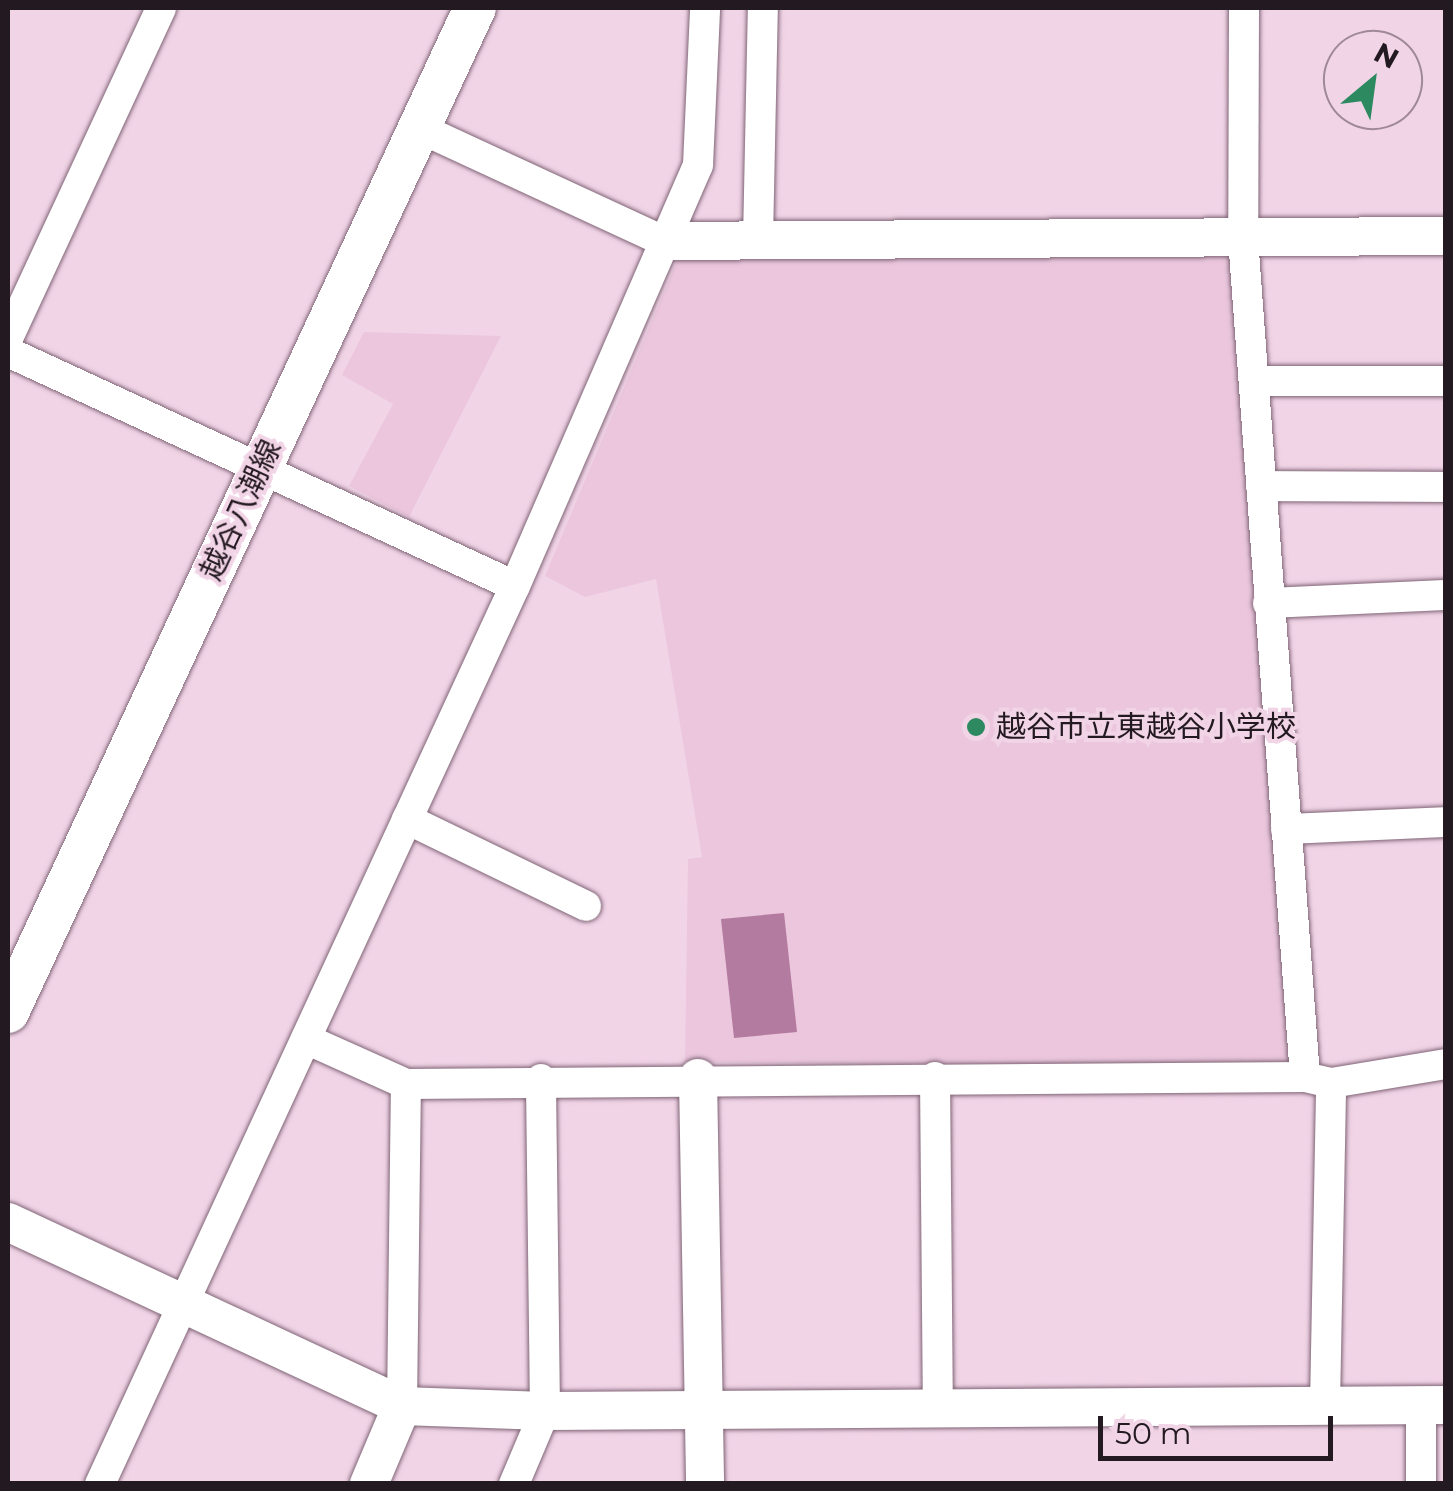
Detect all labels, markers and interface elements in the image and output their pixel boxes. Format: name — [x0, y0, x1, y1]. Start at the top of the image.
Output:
north arrow — [1323, 30, 1423, 130]
text: N — [1368, 35, 1405, 76]
street label: 越谷八潮線 — [193, 434, 289, 586]
place label: 越谷市立東越谷小学校 — [996, 709, 1296, 745]
marker: 越谷市立東越谷小学校 — [965, 716, 987, 738]
scale bar — [1103, 1396, 1338, 1458]
text: 50 m — [1115, 1415, 1192, 1452]

